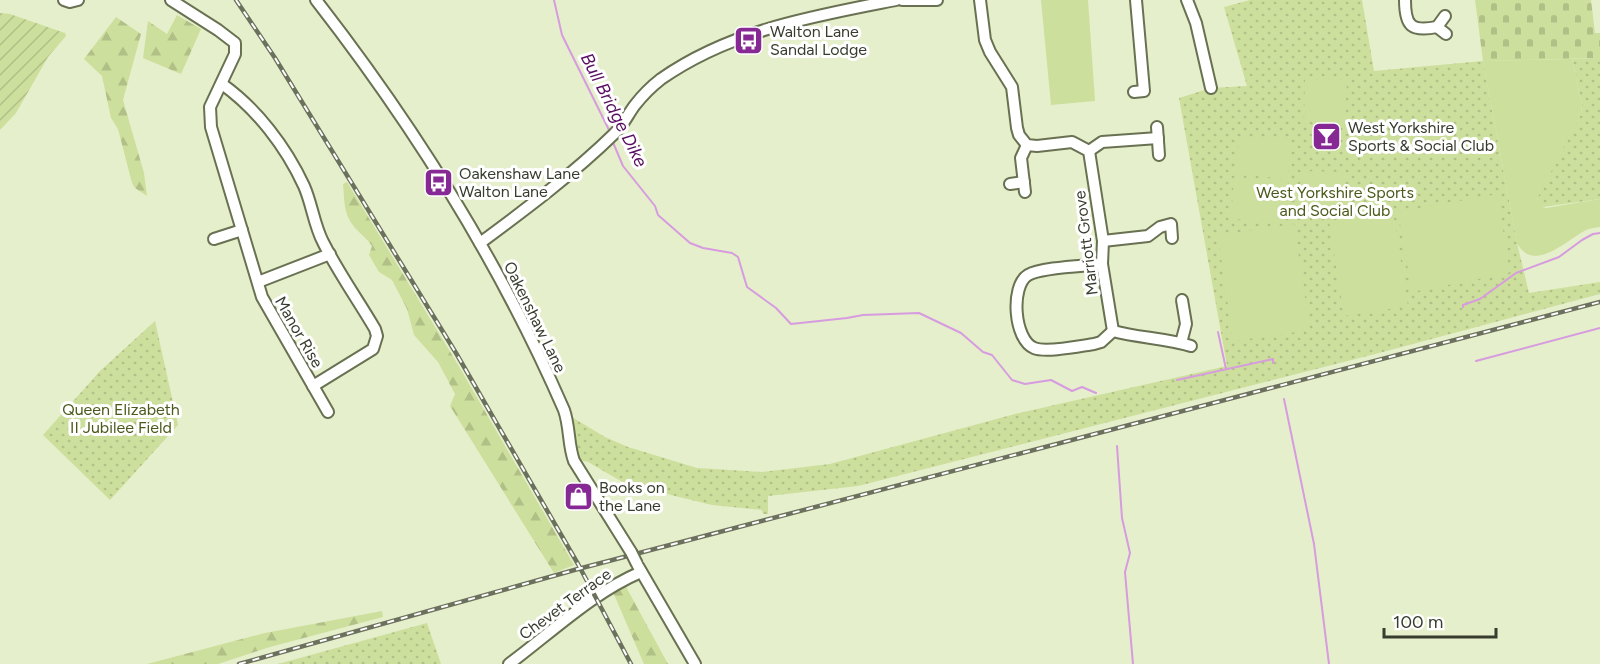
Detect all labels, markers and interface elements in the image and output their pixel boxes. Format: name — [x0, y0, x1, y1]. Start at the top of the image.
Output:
place label: Walton Lane Sandal Lodge — [770, 22, 867, 59]
bus stop icon: Walton Lane Sandal Lodge — [733, 24, 765, 56]
water label: Bull Bridge Dike — [576, 49, 652, 171]
place label: West Yorkshire Sports & Social Club — [1348, 118, 1494, 155]
bar icon: West Yorkshire Sports & Social Club — [1311, 120, 1343, 152]
place label: Oakenshaw Lane Walton Lane — [459, 164, 580, 201]
bus stop icon: Oakenshaw Lane Walton Lane — [422, 166, 454, 198]
park label: West Yorkshire Sports and Social Club — [1256, 183, 1414, 220]
street label: Marriott Grove — [1070, 189, 1102, 296]
street label: Oakenshaw Lane — [500, 259, 570, 376]
street label: Manor Rise — [271, 293, 327, 371]
park label: Queen Elizabeth II Jubilee Field — [62, 400, 180, 437]
place label: Books on the Lane — [599, 478, 665, 515]
shop icon: Books on the Lane — [562, 480, 594, 512]
street label: Chevet Terrace — [515, 564, 615, 644]
scale bar — [1384, 601, 1496, 639]
text: 100 m — [1393, 611, 1443, 633]

